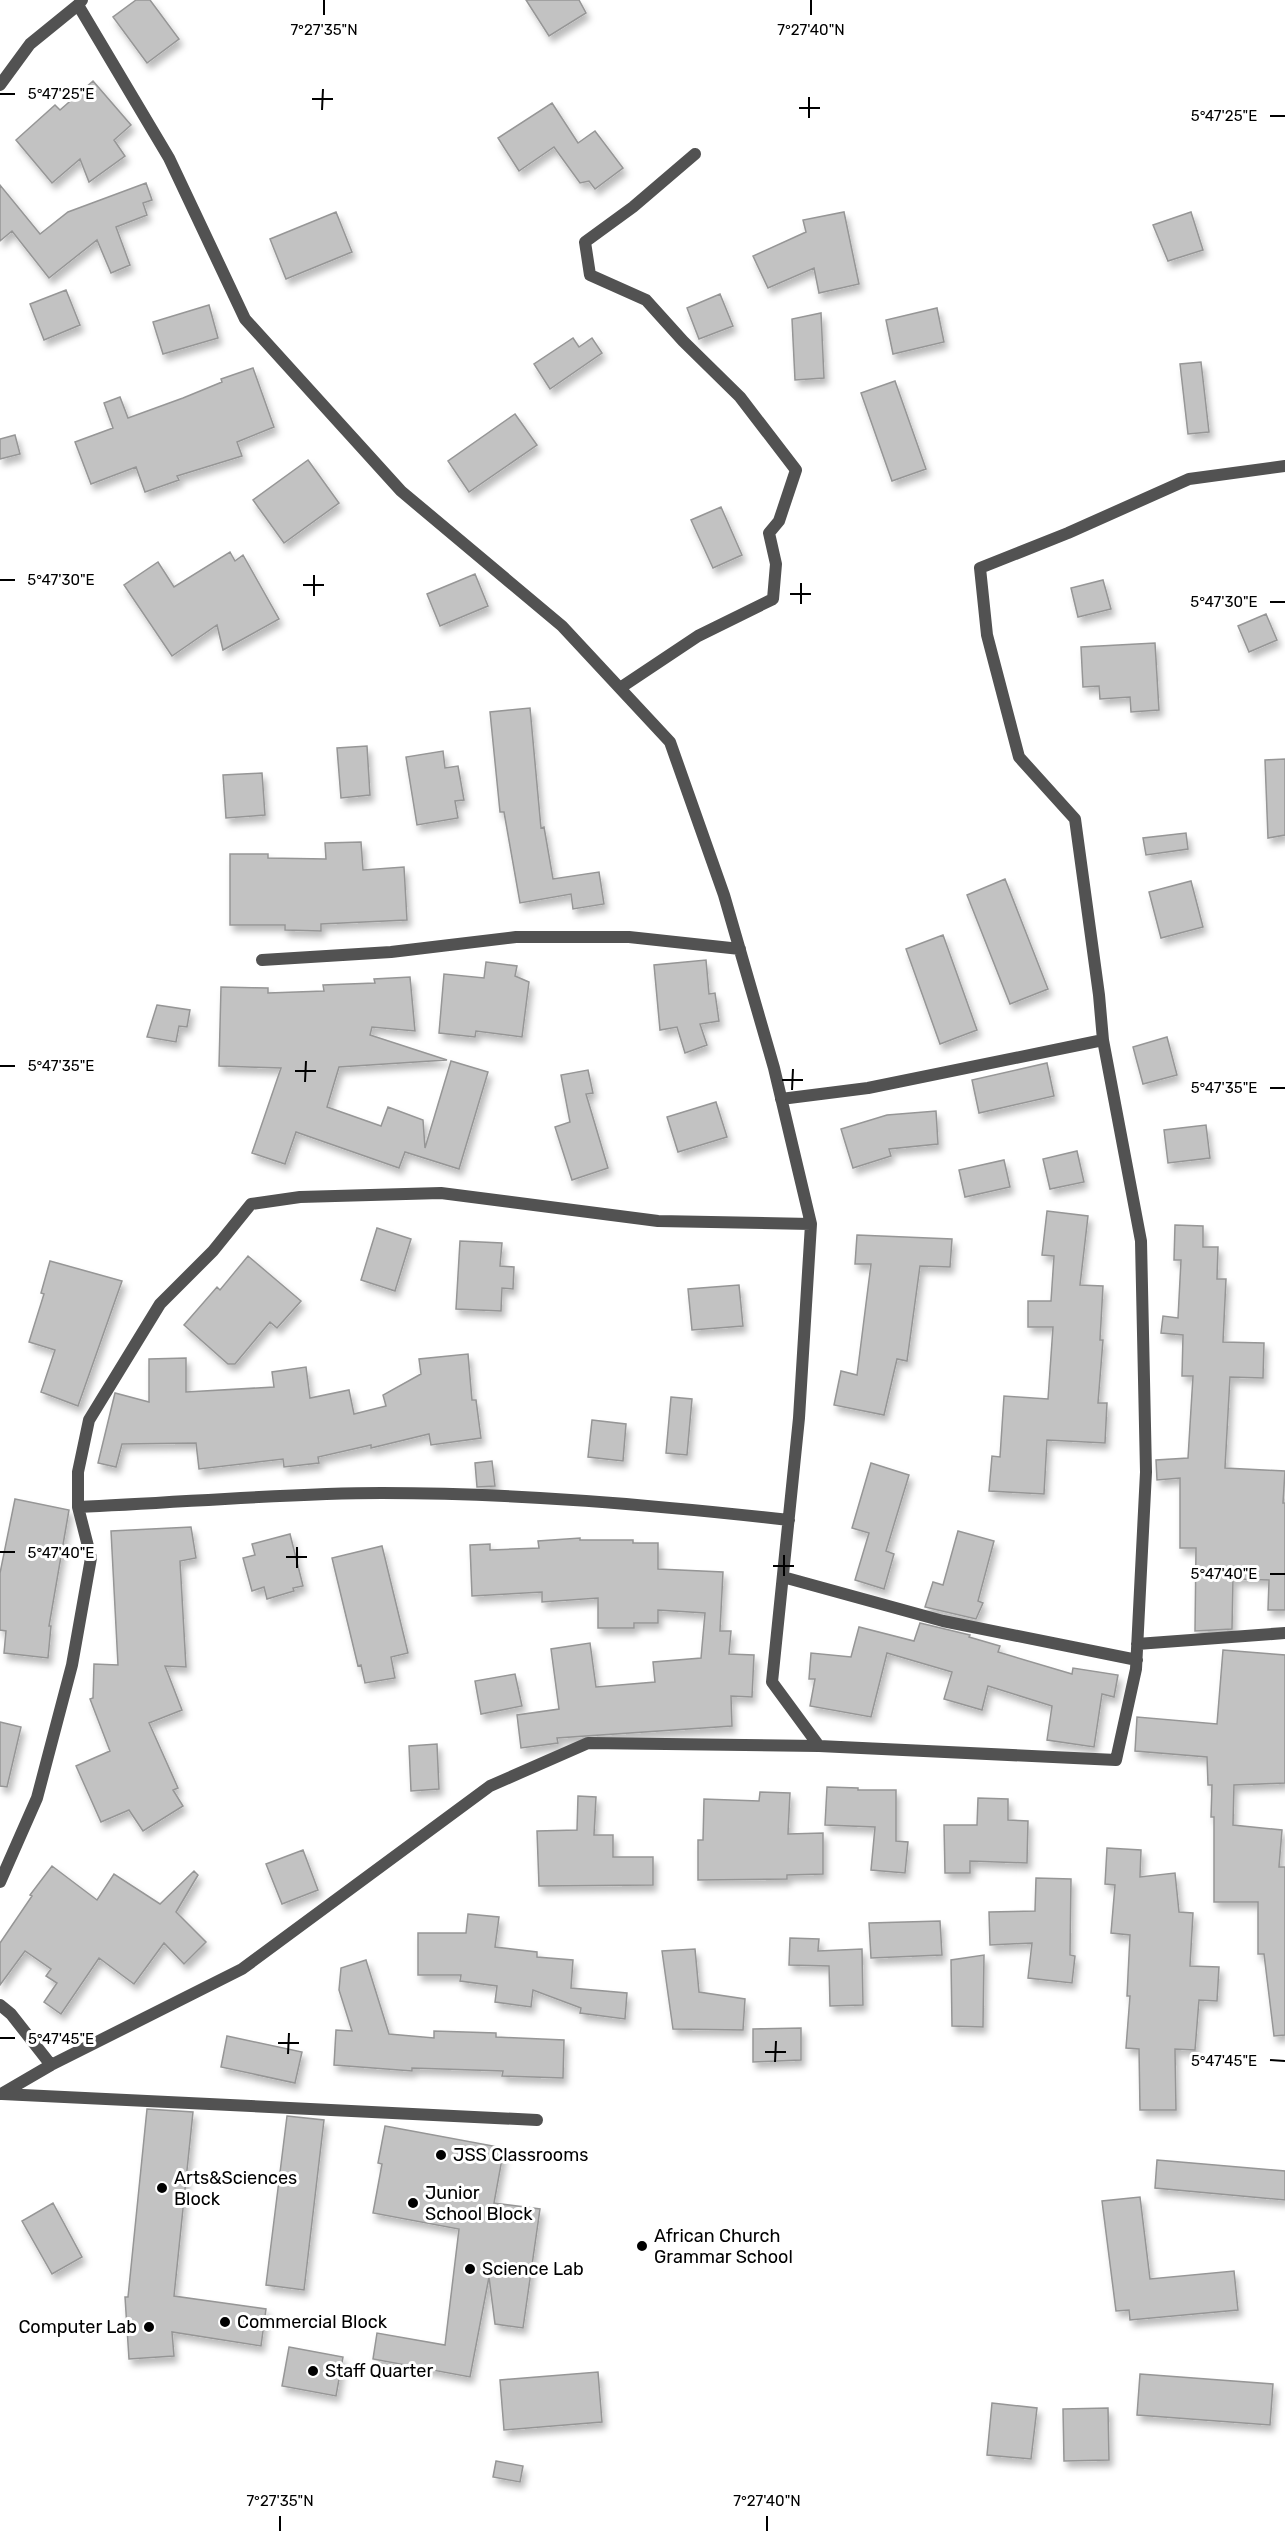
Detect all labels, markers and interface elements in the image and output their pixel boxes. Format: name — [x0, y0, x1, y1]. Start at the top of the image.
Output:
text: 7°27'35"N — [290, 21, 358, 39]
text: 7°27'40"N — [777, 21, 845, 39]
text: 5°47'25"E — [28, 85, 94, 103]
text: 5°47'25"E — [1191, 107, 1257, 125]
text: 5°47'30"E — [27, 571, 95, 589]
text: 5°47'30"E — [1190, 593, 1258, 611]
text: 5°47'35"E — [28, 1057, 94, 1075]
text: 5°47'35"E — [1191, 1079, 1257, 1097]
text: 5°47'40"E — [28, 1544, 94, 1562]
text: 5°47'40"E — [1191, 1565, 1257, 1583]
text: 5°47'45"E — [28, 2030, 94, 2048]
text: 5°47'45"E — [1191, 2052, 1257, 2070]
place label: JSS Classrooms — [453, 2144, 588, 2166]
marker: JSS Classrooms — [434, 2148, 448, 2162]
place label: Arts&Sciences Block — [174, 2167, 297, 2210]
marker: Arts&Sciences Block — [155, 2181, 169, 2195]
place label: Junior School Block — [425, 2182, 533, 2225]
marker: Junior School Block — [406, 2196, 420, 2210]
place label: African Church Grammar School — [654, 2225, 793, 2268]
marker: African Church Grammar School — [635, 2239, 649, 2253]
place label: Science Lab — [482, 2258, 584, 2280]
marker: Science Lab — [463, 2262, 477, 2276]
place label: Commercial Block — [237, 2311, 388, 2333]
marker: Commercial Block — [218, 2315, 232, 2329]
place label: Computer Lab — [18, 2316, 137, 2338]
marker: Computer Lab — [142, 2320, 156, 2334]
place label: Staff Quarter — [325, 2360, 433, 2382]
marker: Staff Quarter — [306, 2364, 320, 2378]
text: 7°27'35"N — [246, 2492, 314, 2510]
text: 7°27'40"N — [733, 2492, 801, 2510]

